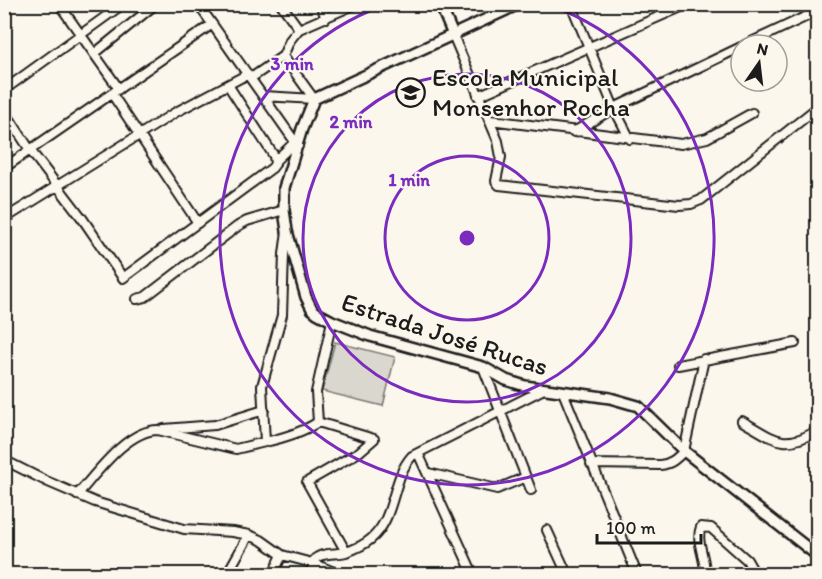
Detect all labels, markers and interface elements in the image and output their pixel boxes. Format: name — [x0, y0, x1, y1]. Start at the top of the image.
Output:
north arrow — [729, 33, 789, 93]
text: N — [755, 38, 770, 59]
text: 3 min — [270, 53, 314, 75]
place label: Escola Municipal Monsenhor Rocha — [432, 61, 630, 123]
school or university icon: Escola Municipal Monsenhor Rocha — [395, 76, 427, 108]
text: 2 min — [330, 111, 373, 133]
text: 1 min — [388, 169, 430, 191]
centre of rings — [457, 228, 477, 248]
street label: Estrada José Rucas — [338, 286, 552, 382]
scale bar — [597, 507, 700, 545]
text: 100 m — [606, 517, 656, 539]

